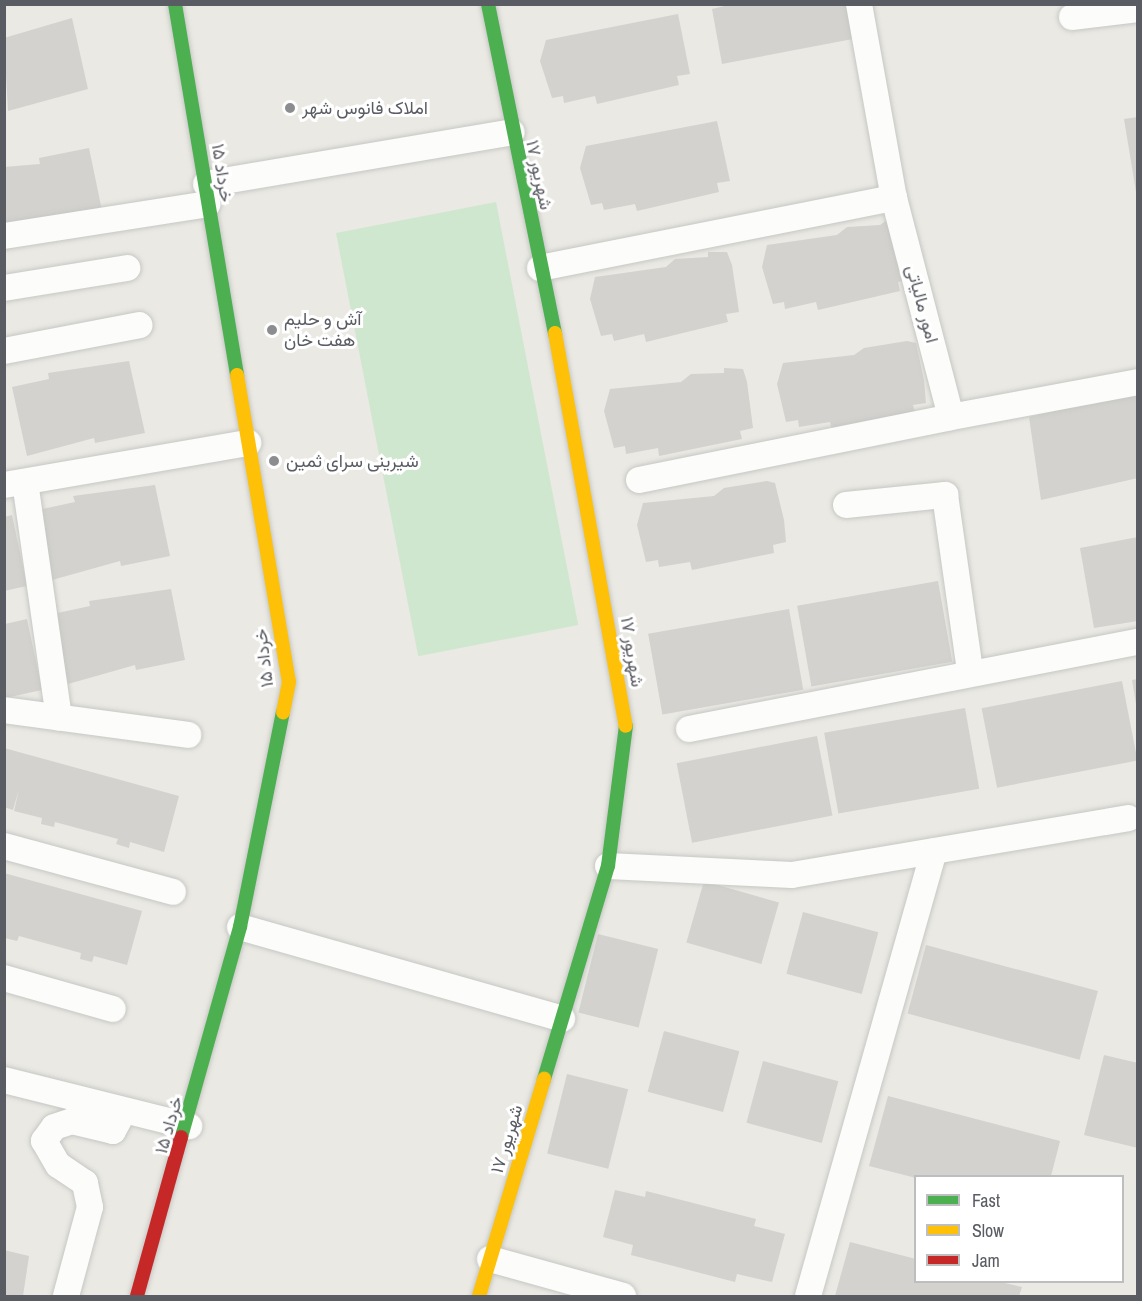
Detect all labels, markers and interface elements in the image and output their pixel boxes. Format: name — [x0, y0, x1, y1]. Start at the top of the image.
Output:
place label: املاک فانوس شهر — [302, 97, 428, 119]
marker: املاک فانوس شهر — [283, 101, 297, 115]
street label: ۱۷ شهریور — [521, 138, 557, 212]
street label: ۱۵ خرداد — [207, 142, 237, 204]
street label: امور مالیاتی — [901, 263, 943, 345]
place label: آش و حلیم هفت خان — [284, 309, 361, 352]
marker: آش و حلیم هفت خان — [265, 323, 279, 337]
place label: شیرینی سرای ثمین — [286, 450, 419, 472]
marker: شیرینی سرای ثمین — [267, 454, 281, 468]
street label: ۱۷ شهریور — [616, 615, 648, 689]
street label: ۱۵ خرداد — [250, 627, 278, 689]
street label: ۱۵ خرداد — [150, 1094, 188, 1156]
street label: ۱۷ شهریور — [486, 1102, 528, 1176]
legend — [914, 1175, 1124, 1283]
text: Fast — [972, 1188, 1000, 1213]
text: Slow — [972, 1218, 1004, 1243]
text: Jam — [972, 1248, 1000, 1273]

